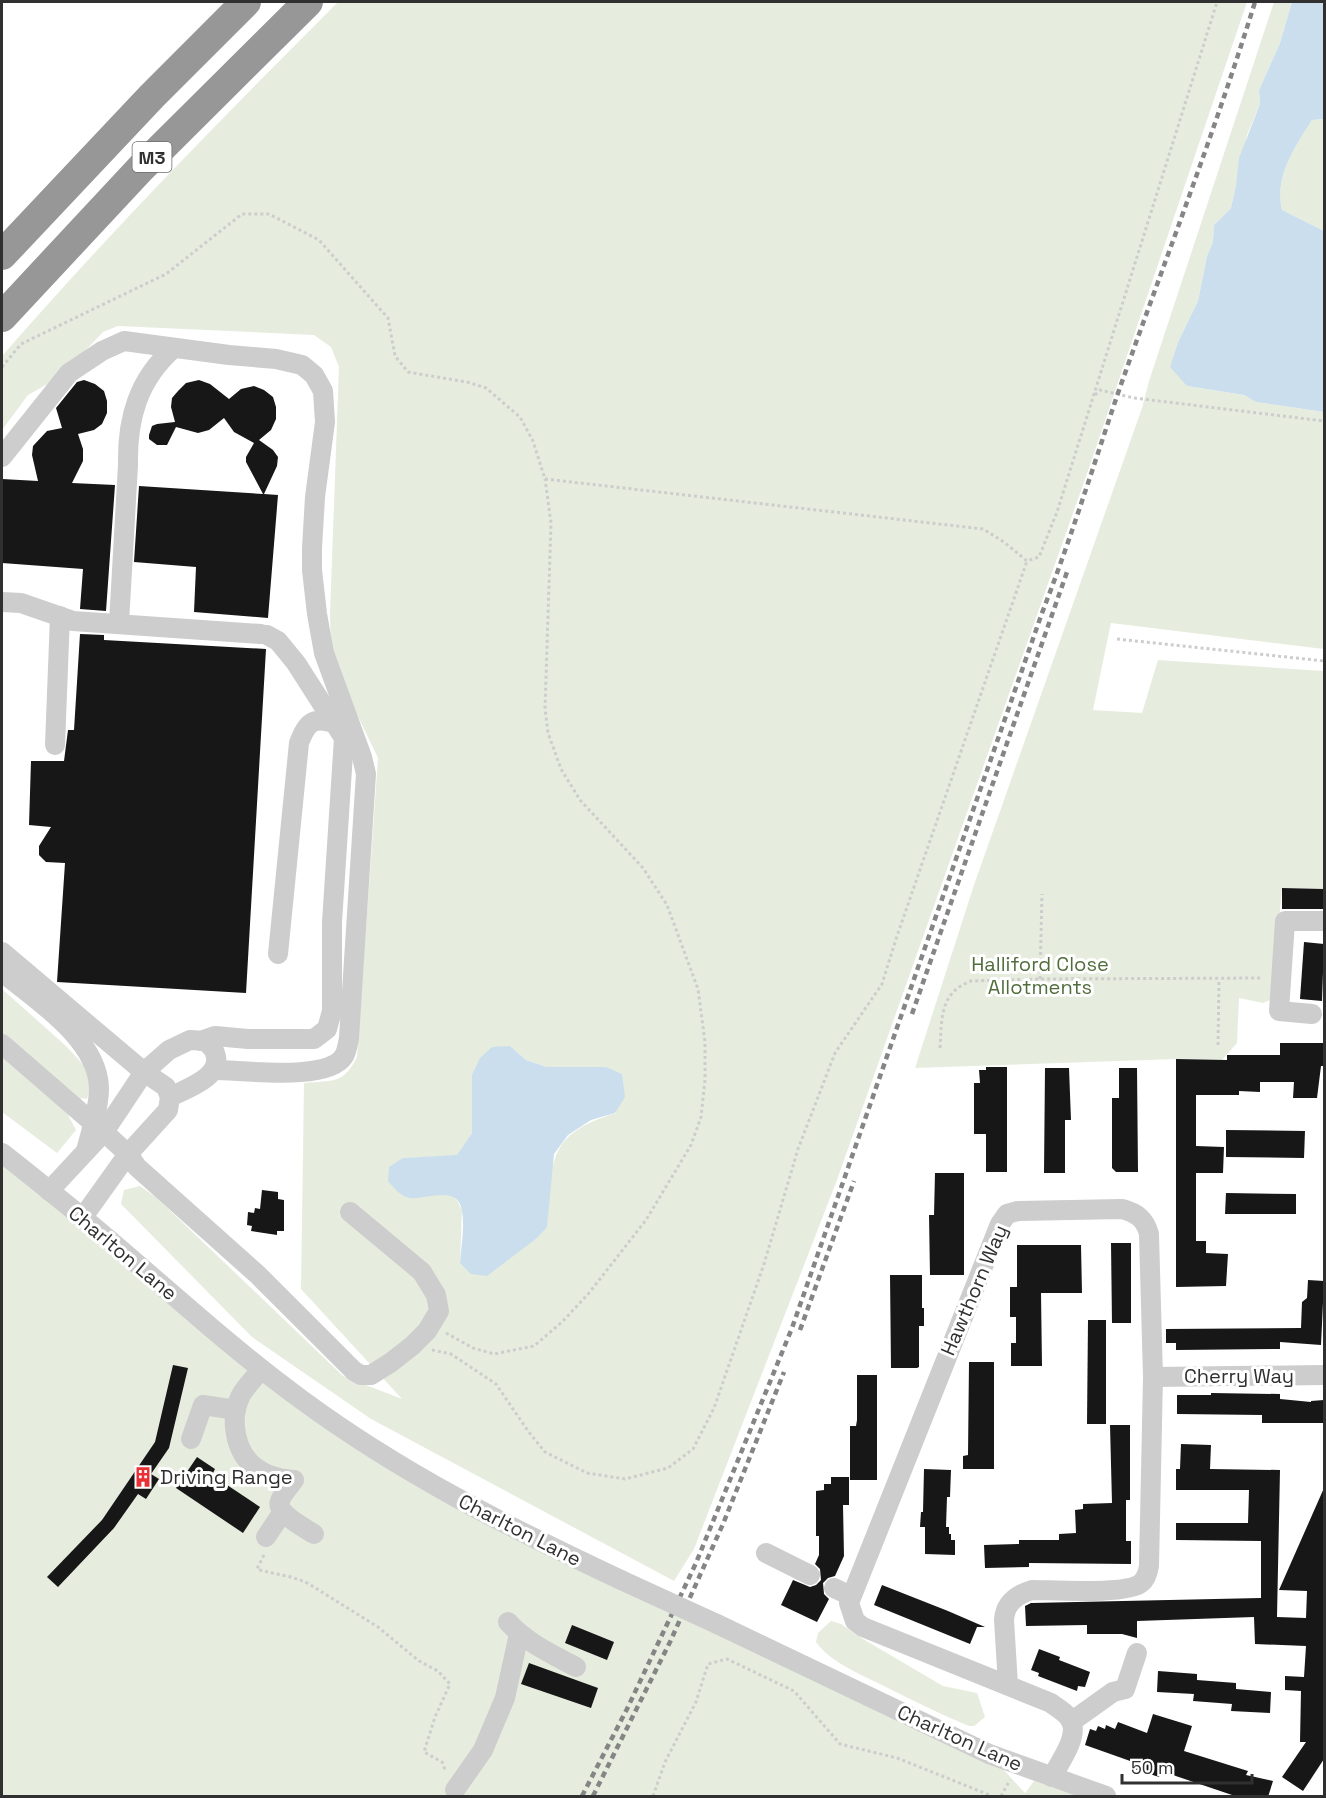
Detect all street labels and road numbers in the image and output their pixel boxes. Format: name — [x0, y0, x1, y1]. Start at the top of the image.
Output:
road number: M3 — [132, 142, 172, 172]
street label: Charlton Lane — [63, 1200, 183, 1306]
street label: Hawthorn Way — [935, 1221, 1013, 1359]
street label: Cherry Way — [1184, 1363, 1294, 1389]
street label: Charlton Lane — [454, 1488, 586, 1572]
street label: Charlton Lane — [893, 1699, 1027, 1777]

